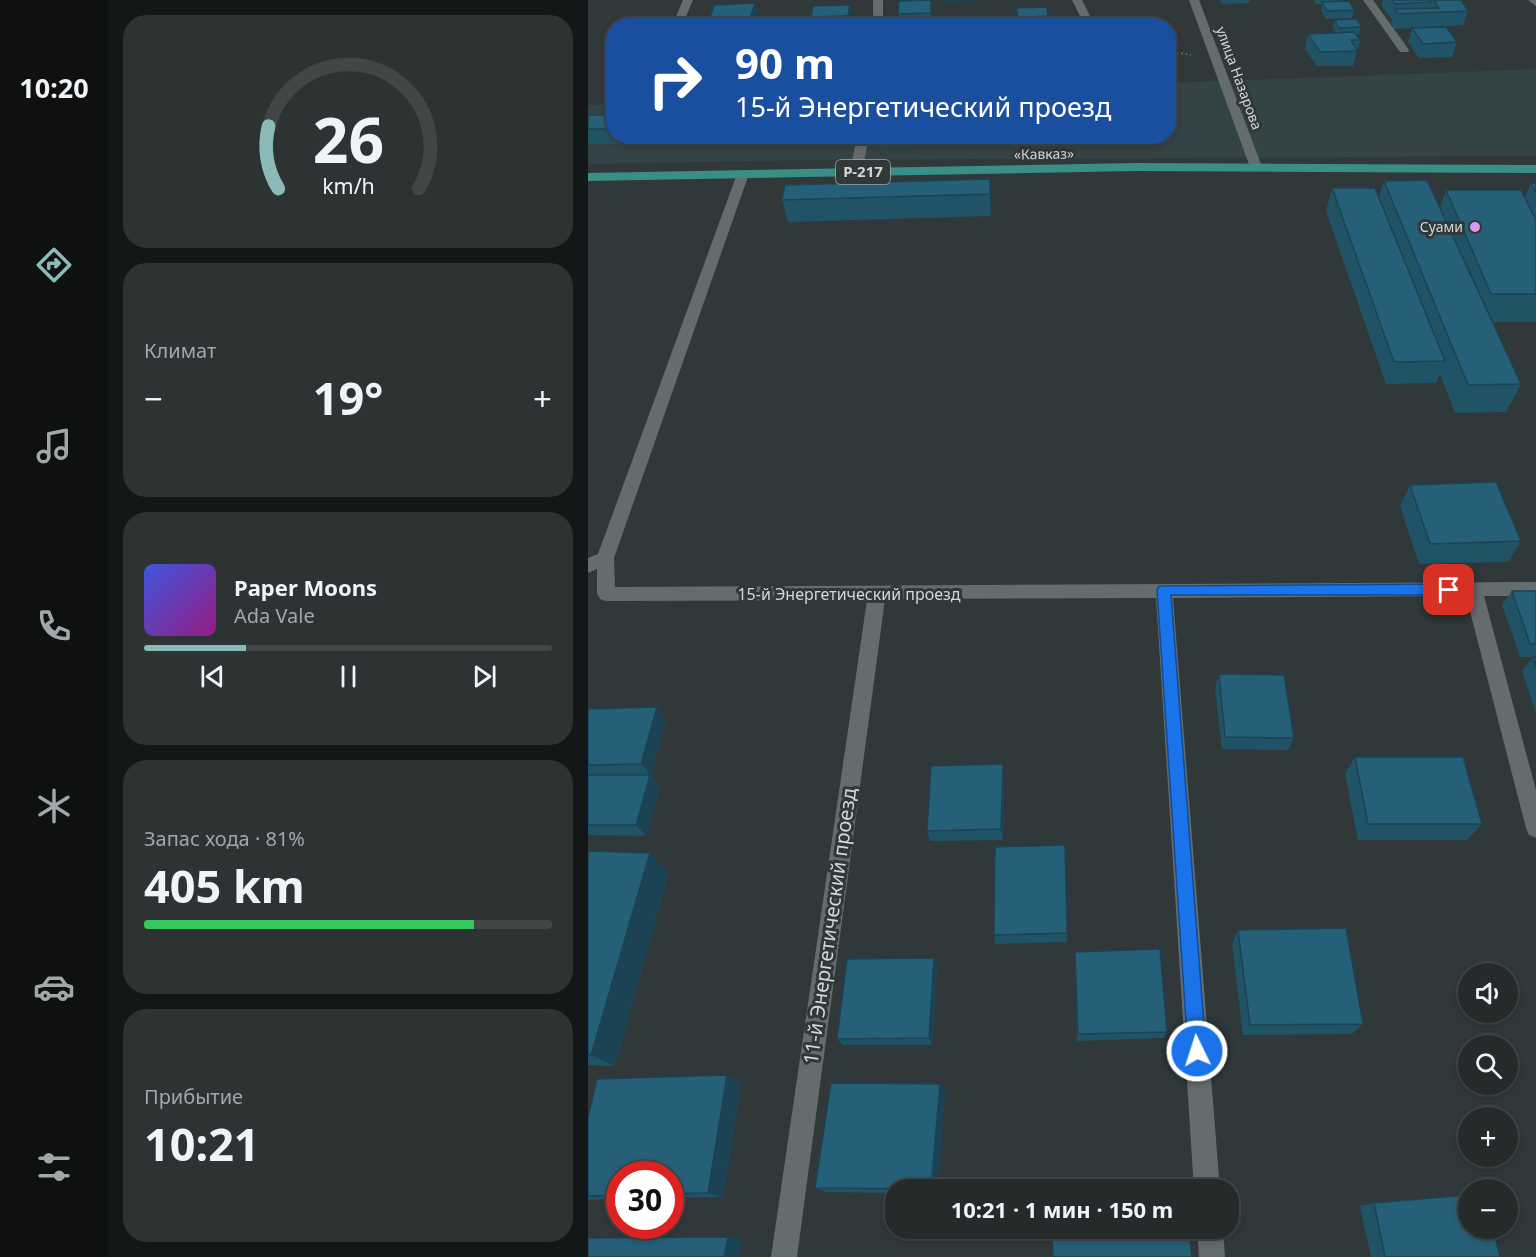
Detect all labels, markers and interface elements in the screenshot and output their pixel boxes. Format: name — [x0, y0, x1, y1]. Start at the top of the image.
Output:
street label: улица Назарова — [1212, 24, 1267, 132]
text: 90 m — [735, 34, 835, 91]
icon: right — [636, 42, 714, 120]
text: 10:20 — [19, 69, 89, 106]
text: 15-й Энергетический проезд — [735, 88, 1111, 125]
text: 26 — [312, 96, 384, 181]
street label: «Кавказ» — [1014, 143, 1074, 164]
road number: Р-217 — [836, 160, 890, 184]
text: km/h — [322, 171, 374, 200]
place label: Суами — [1420, 217, 1463, 236]
marker: Суами — [1468, 220, 1482, 234]
icon: directions — [33, 244, 75, 286]
text: Климат — [144, 337, 216, 364]
text: 19° — [313, 367, 383, 428]
text: − — [144, 376, 163, 421]
text: + — [533, 376, 552, 421]
icon: music — [33, 425, 75, 467]
pin — [1423, 564, 1474, 615]
text: Paper Moons — [234, 572, 377, 602]
icon: arrive — [1432, 573, 1465, 606]
street label: 15-й Энергетический проезд — [737, 583, 961, 605]
text: Ada Vale — [234, 602, 315, 629]
icon: phone — [33, 605, 75, 647]
icon: previous — [196, 660, 229, 693]
icon: pause — [332, 660, 365, 693]
icon: next — [468, 660, 501, 693]
icon: climate — [33, 785, 75, 827]
street label: 11-й Энергетический проезд — [797, 786, 862, 1066]
text: Запас хода · 81% — [144, 825, 305, 852]
text: 405 km — [144, 855, 305, 916]
map controls — [1458, 963, 1518, 1239]
button: sound — [1458, 963, 1518, 1023]
icon: car — [33, 966, 75, 1008]
position arrow — [1165, 1019, 1229, 1083]
button: search — [1458, 1035, 1518, 1095]
text: Прибытие — [144, 1083, 243, 1110]
button: + — [1458, 1107, 1518, 1167]
text: 10:21 — [144, 1113, 260, 1174]
icon: filters — [33, 1146, 75, 1188]
speed limit sign: 30 — [606, 1161, 684, 1239]
button: − — [1458, 1179, 1518, 1239]
text: 10:21 · 1 мин · 150 m — [951, 1194, 1173, 1224]

